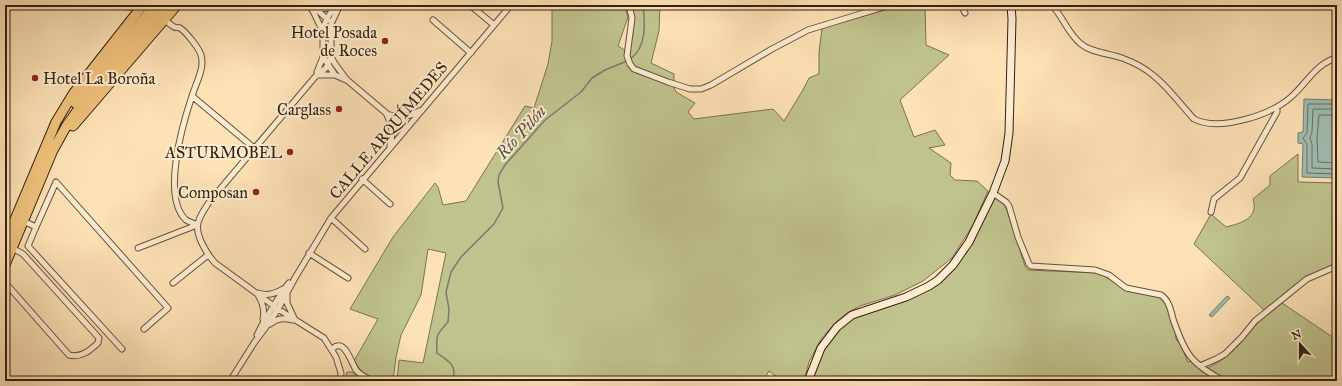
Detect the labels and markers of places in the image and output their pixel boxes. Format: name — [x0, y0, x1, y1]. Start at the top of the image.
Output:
place label: Hotel Posada de Roces — [291, 23, 377, 60]
marker: Hotel Posada de Roces — [380, 36, 390, 46]
place label: Hotel La Boroña — [43, 69, 155, 88]
marker: Hotel La Boroña — [30, 73, 40, 83]
place label: Carglass — [277, 100, 331, 120]
marker: Carglass — [334, 104, 344, 114]
place label: ASTURMOBEL — [164, 143, 282, 162]
marker: ASTURMOBEL — [285, 147, 295, 157]
place label: Composan — [178, 183, 248, 202]
marker: Composan — [251, 187, 261, 197]

